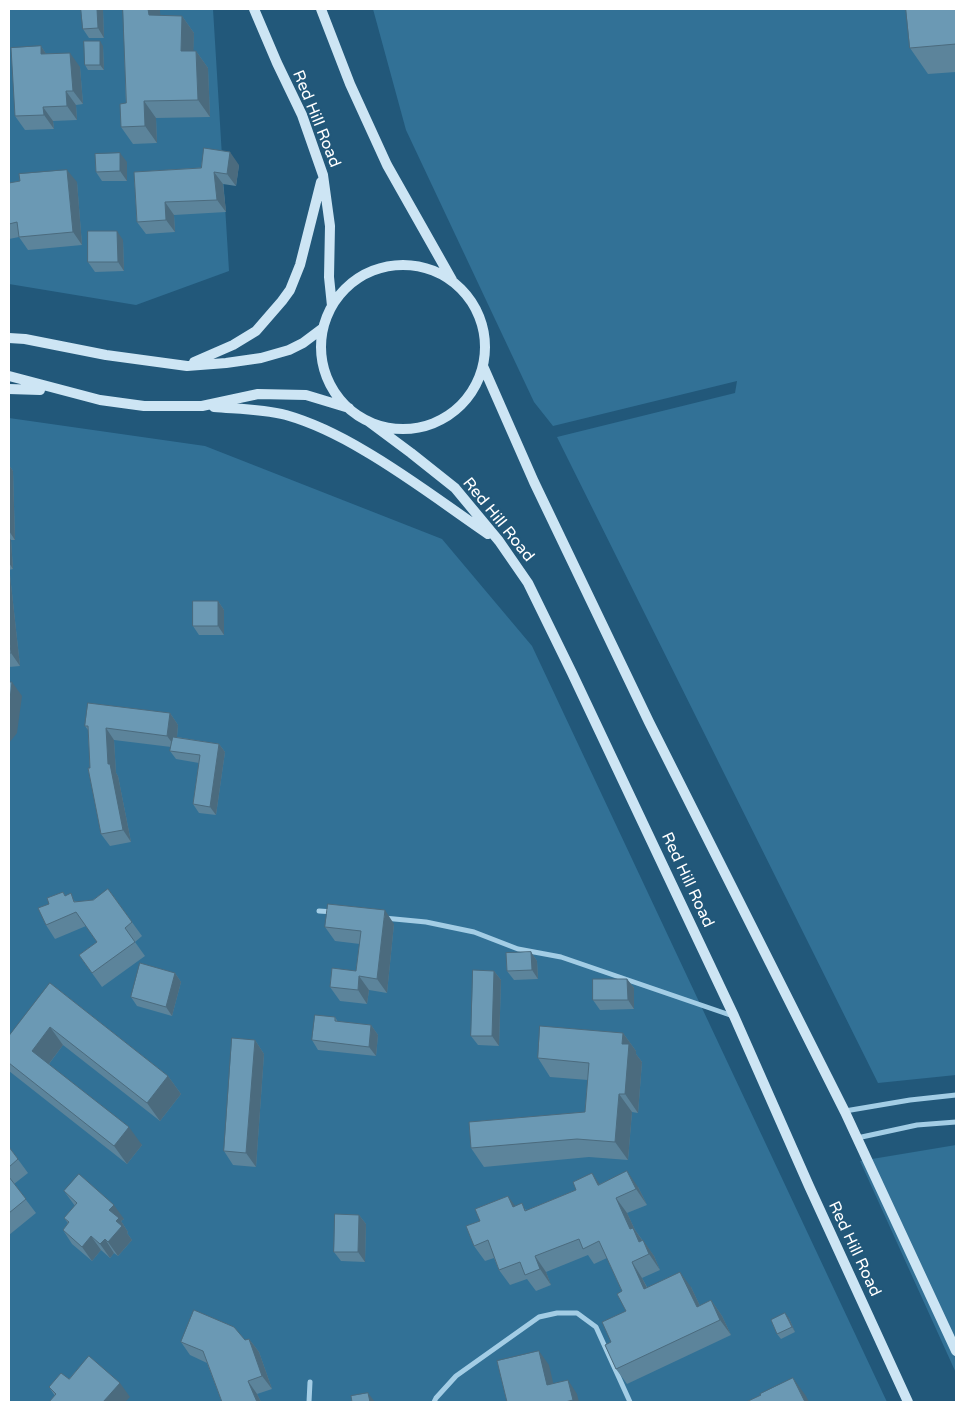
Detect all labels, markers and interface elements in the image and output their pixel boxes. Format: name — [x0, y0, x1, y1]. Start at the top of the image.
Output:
street label: Red Hill Road — [288, 68, 344, 170]
street label: Red Hill Road — [458, 474, 538, 566]
street label: Red Hill Road — [657, 829, 717, 931]
street label: Red Hill Road — [824, 1198, 884, 1300]

